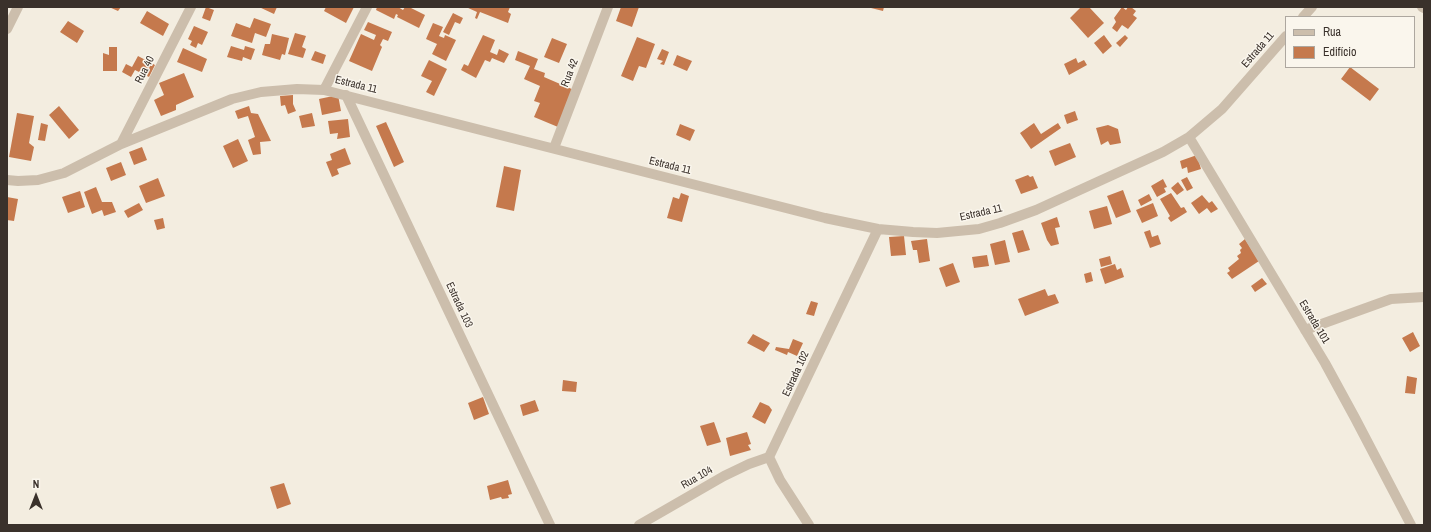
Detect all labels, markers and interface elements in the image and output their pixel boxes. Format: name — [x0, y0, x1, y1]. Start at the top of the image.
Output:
legend — [1285, 16, 1415, 68]
text: Rua — [1323, 24, 1341, 40]
street label: Estrada 11 — [1239, 29, 1277, 71]
text: Edifício — [1323, 44, 1356, 60]
street label: Rua 40 — [133, 54, 157, 86]
street label: Rua 42 — [559, 57, 581, 89]
street label: Estrada 11 — [334, 73, 378, 97]
street label: Estrada 11 — [648, 154, 692, 178]
street label: Estrada 11 — [959, 202, 1003, 224]
street label: Estrada 103 — [443, 280, 475, 330]
street label: Estrada 101 — [1296, 298, 1332, 346]
street label: Estrada 102 — [780, 349, 812, 399]
street label: Rua 104 — [679, 464, 715, 492]
north arrow — [16, 476, 56, 516]
text: N — [33, 477, 39, 491]

